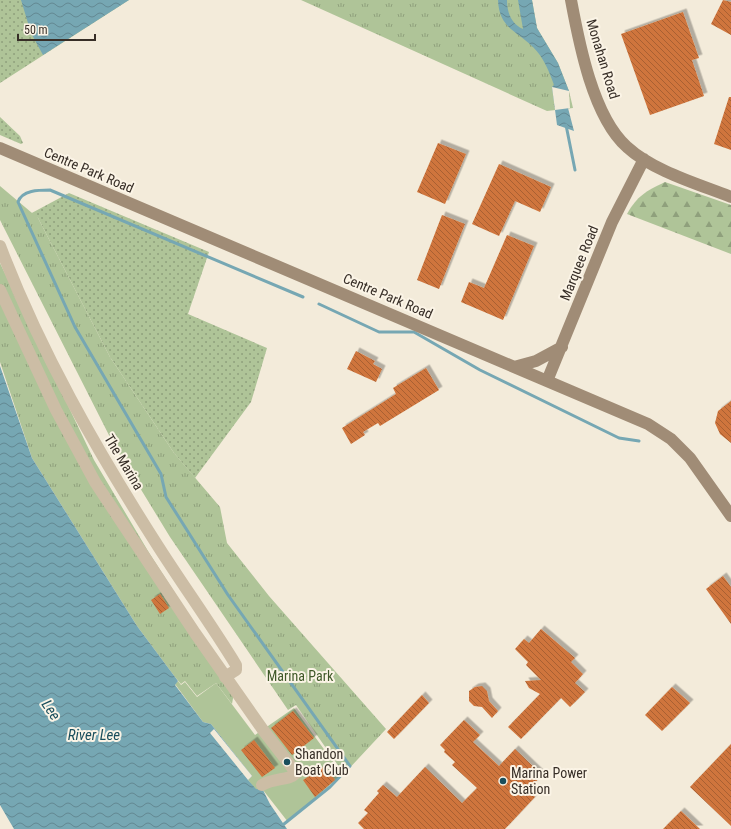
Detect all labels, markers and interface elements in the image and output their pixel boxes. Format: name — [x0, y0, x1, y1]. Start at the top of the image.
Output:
scale bar — [18, 16, 95, 42]
street label: Monahan Road — [583, 17, 623, 101]
text: 50 m — [24, 23, 48, 37]
street label: Centre Park Road — [42, 144, 136, 196]
street label: Marquee Road — [557, 223, 601, 303]
street label: Centre Park Road — [341, 270, 435, 322]
street label: The Marina — [101, 431, 147, 493]
park label: Marina Park — [267, 668, 334, 684]
water label: Lee — [38, 696, 64, 724]
water label: River Lee — [68, 726, 120, 744]
place label: Shandon Boat Club — [295, 746, 349, 778]
marker: Shandon Boat Club — [282, 757, 292, 767]
place label: Marina Power Station — [511, 765, 587, 797]
marker: Marina Power Station — [498, 776, 508, 786]

